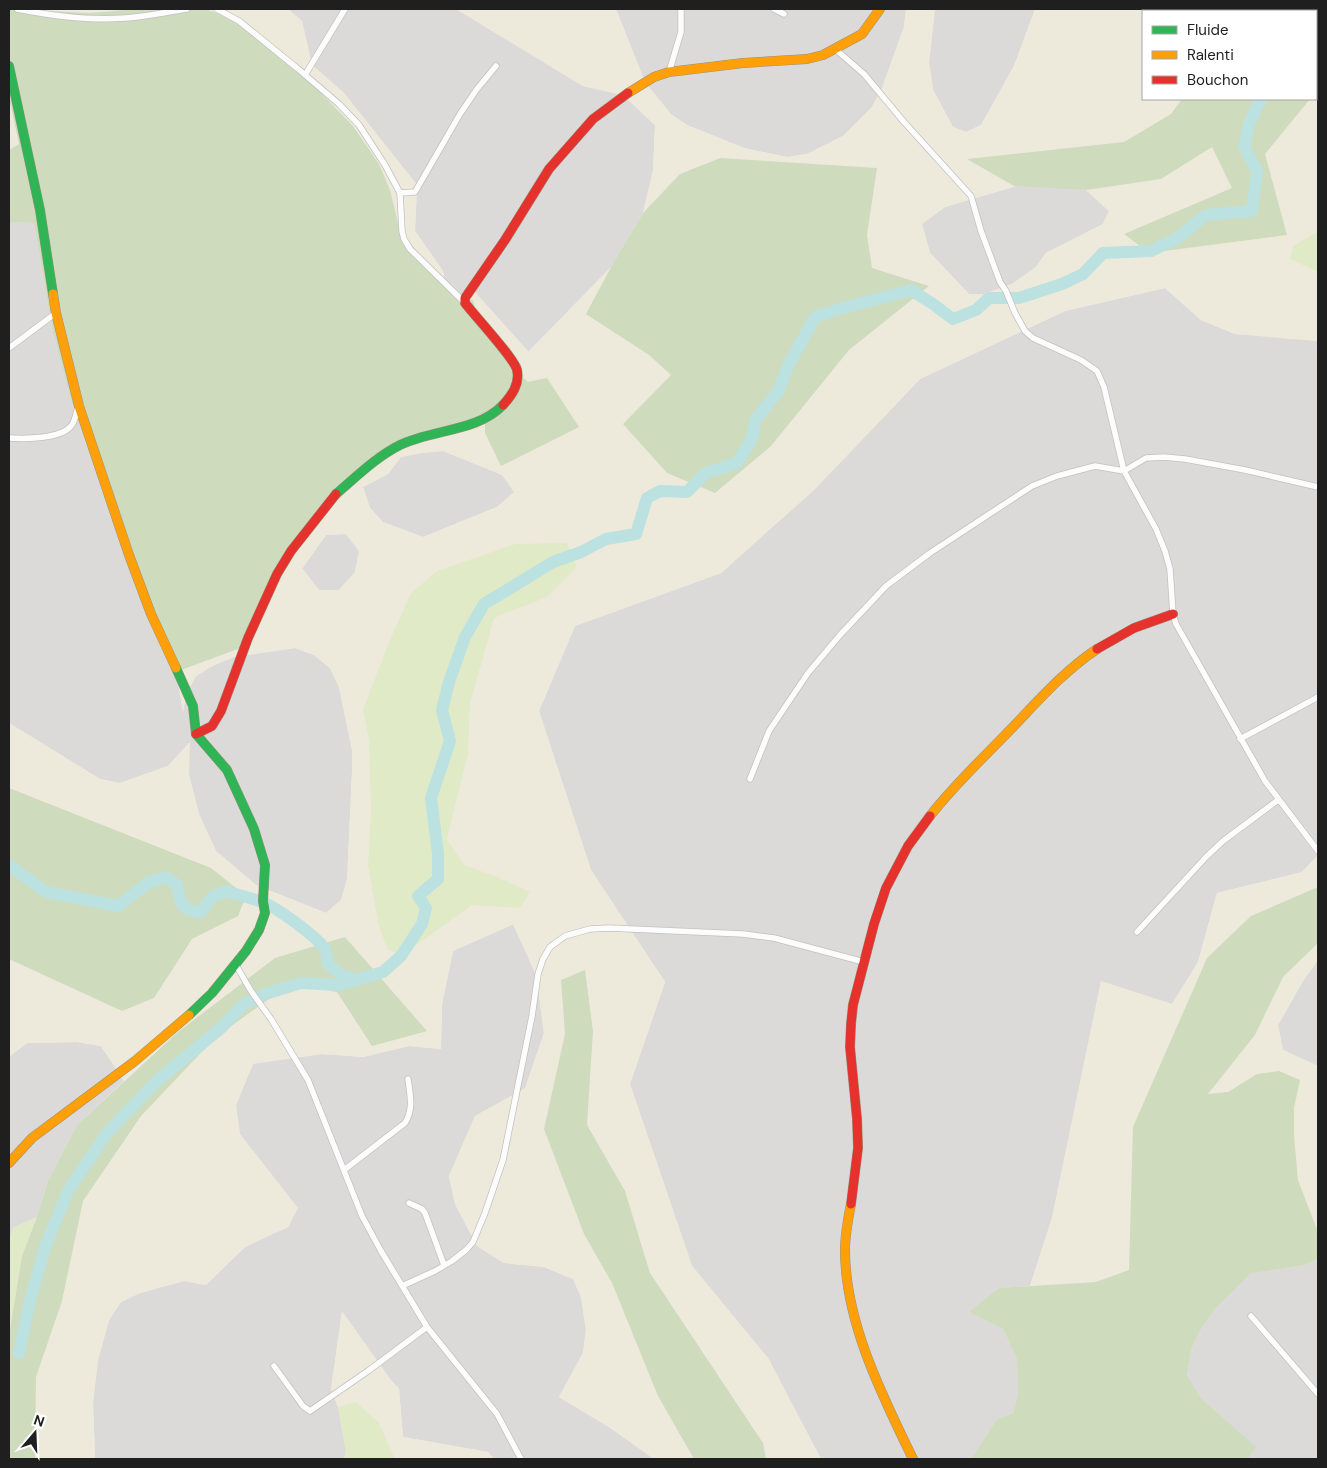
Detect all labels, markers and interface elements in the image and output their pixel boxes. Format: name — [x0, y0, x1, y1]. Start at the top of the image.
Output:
legend — [1142, 10, 1317, 100]
text: Fluide — [1187, 20, 1229, 40]
text: Ralenti — [1187, 45, 1234, 65]
text: Bouchon — [1187, 70, 1248, 90]
north arrow — [10, 1408, 60, 1458]
text: N — [31, 1411, 47, 1431]

